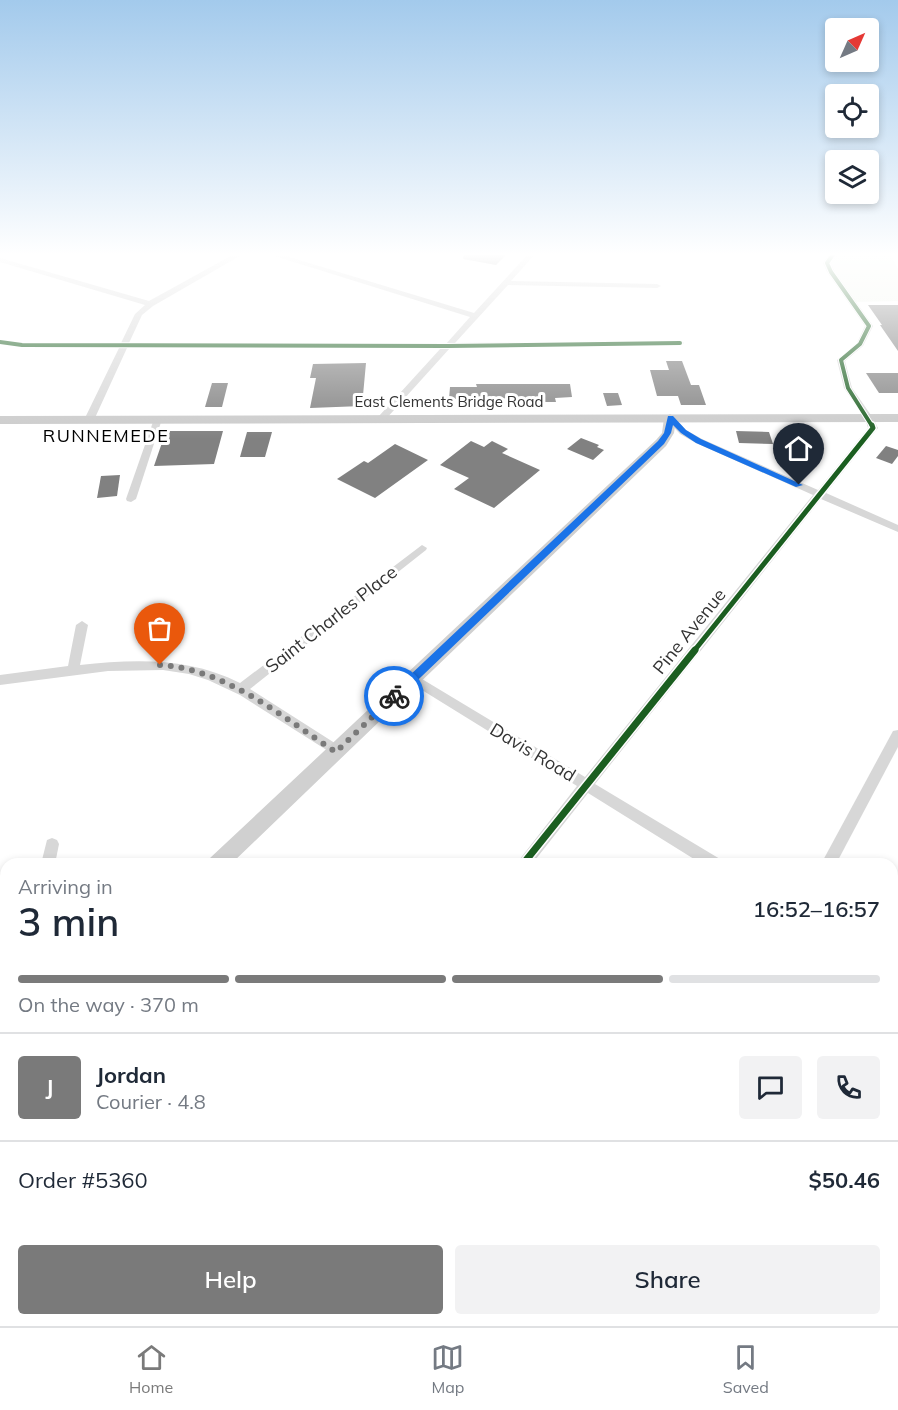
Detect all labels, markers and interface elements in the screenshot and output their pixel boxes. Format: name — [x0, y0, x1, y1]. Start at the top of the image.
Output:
north arrow — [825, 18, 879, 72]
map controls — [825, 18, 879, 204]
button: locate — [825, 84, 879, 138]
button: layers — [825, 150, 879, 204]
street label: East Clements Bridge Road — [354, 392, 544, 411]
pin — [773, 423, 824, 485]
district label: RUNNEMEDE — [43, 424, 169, 447]
icon: home — [782, 432, 815, 465]
street label: Saint Charles Place — [260, 560, 402, 678]
street label: Pine Avenue — [647, 583, 731, 679]
pin — [134, 603, 185, 665]
icon: bag — [143, 612, 176, 645]
courier — [364, 666, 424, 726]
icon: bike — [378, 680, 411, 713]
street label: Davis Road — [486, 717, 580, 787]
text: Arriving in — [18, 874, 113, 899]
text: 16:52–16:57 — [753, 895, 880, 923]
text: 3 min — [18, 897, 119, 946]
text: On the way · 370 m — [18, 992, 199, 1017]
button: chat — [739, 1056, 802, 1119]
button: phone — [817, 1056, 880, 1119]
text: Jordan — [96, 1061, 166, 1089]
text: J — [46, 1073, 53, 1101]
text: Courier · 4.8 — [96, 1089, 206, 1114]
text: Order #5360 — [18, 1166, 148, 1194]
text: $50.46 — [809, 1166, 880, 1194]
button: Help — [18, 1245, 443, 1314]
button: Share — [455, 1245, 880, 1314]
tab: Home — [129, 1341, 173, 1397]
tab: Map — [431, 1341, 464, 1397]
tab: Saved — [723, 1341, 769, 1397]

